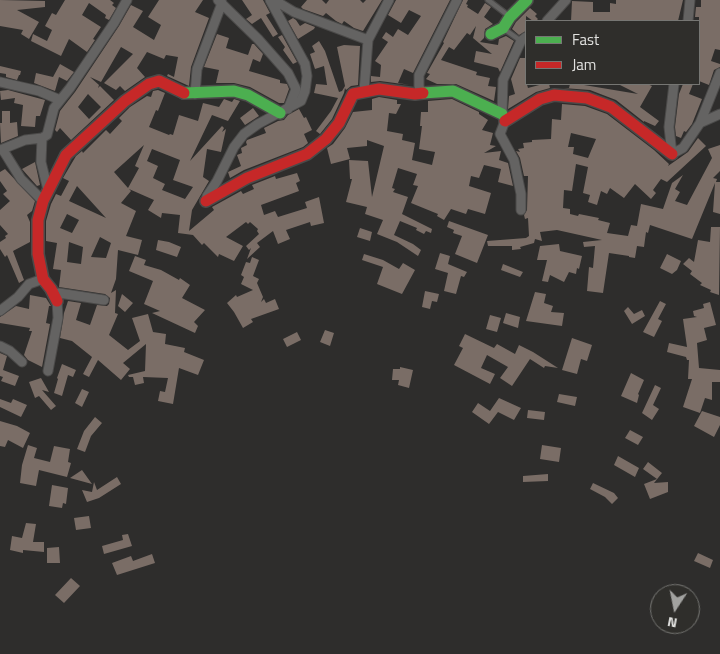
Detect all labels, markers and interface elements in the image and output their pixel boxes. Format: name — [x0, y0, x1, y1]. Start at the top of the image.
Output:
legend — [525, 20, 700, 85]
text: Fast — [572, 28, 599, 51]
text: Jam — [572, 53, 596, 76]
north arrow — [650, 584, 700, 634]
text: N — [665, 612, 679, 634]

